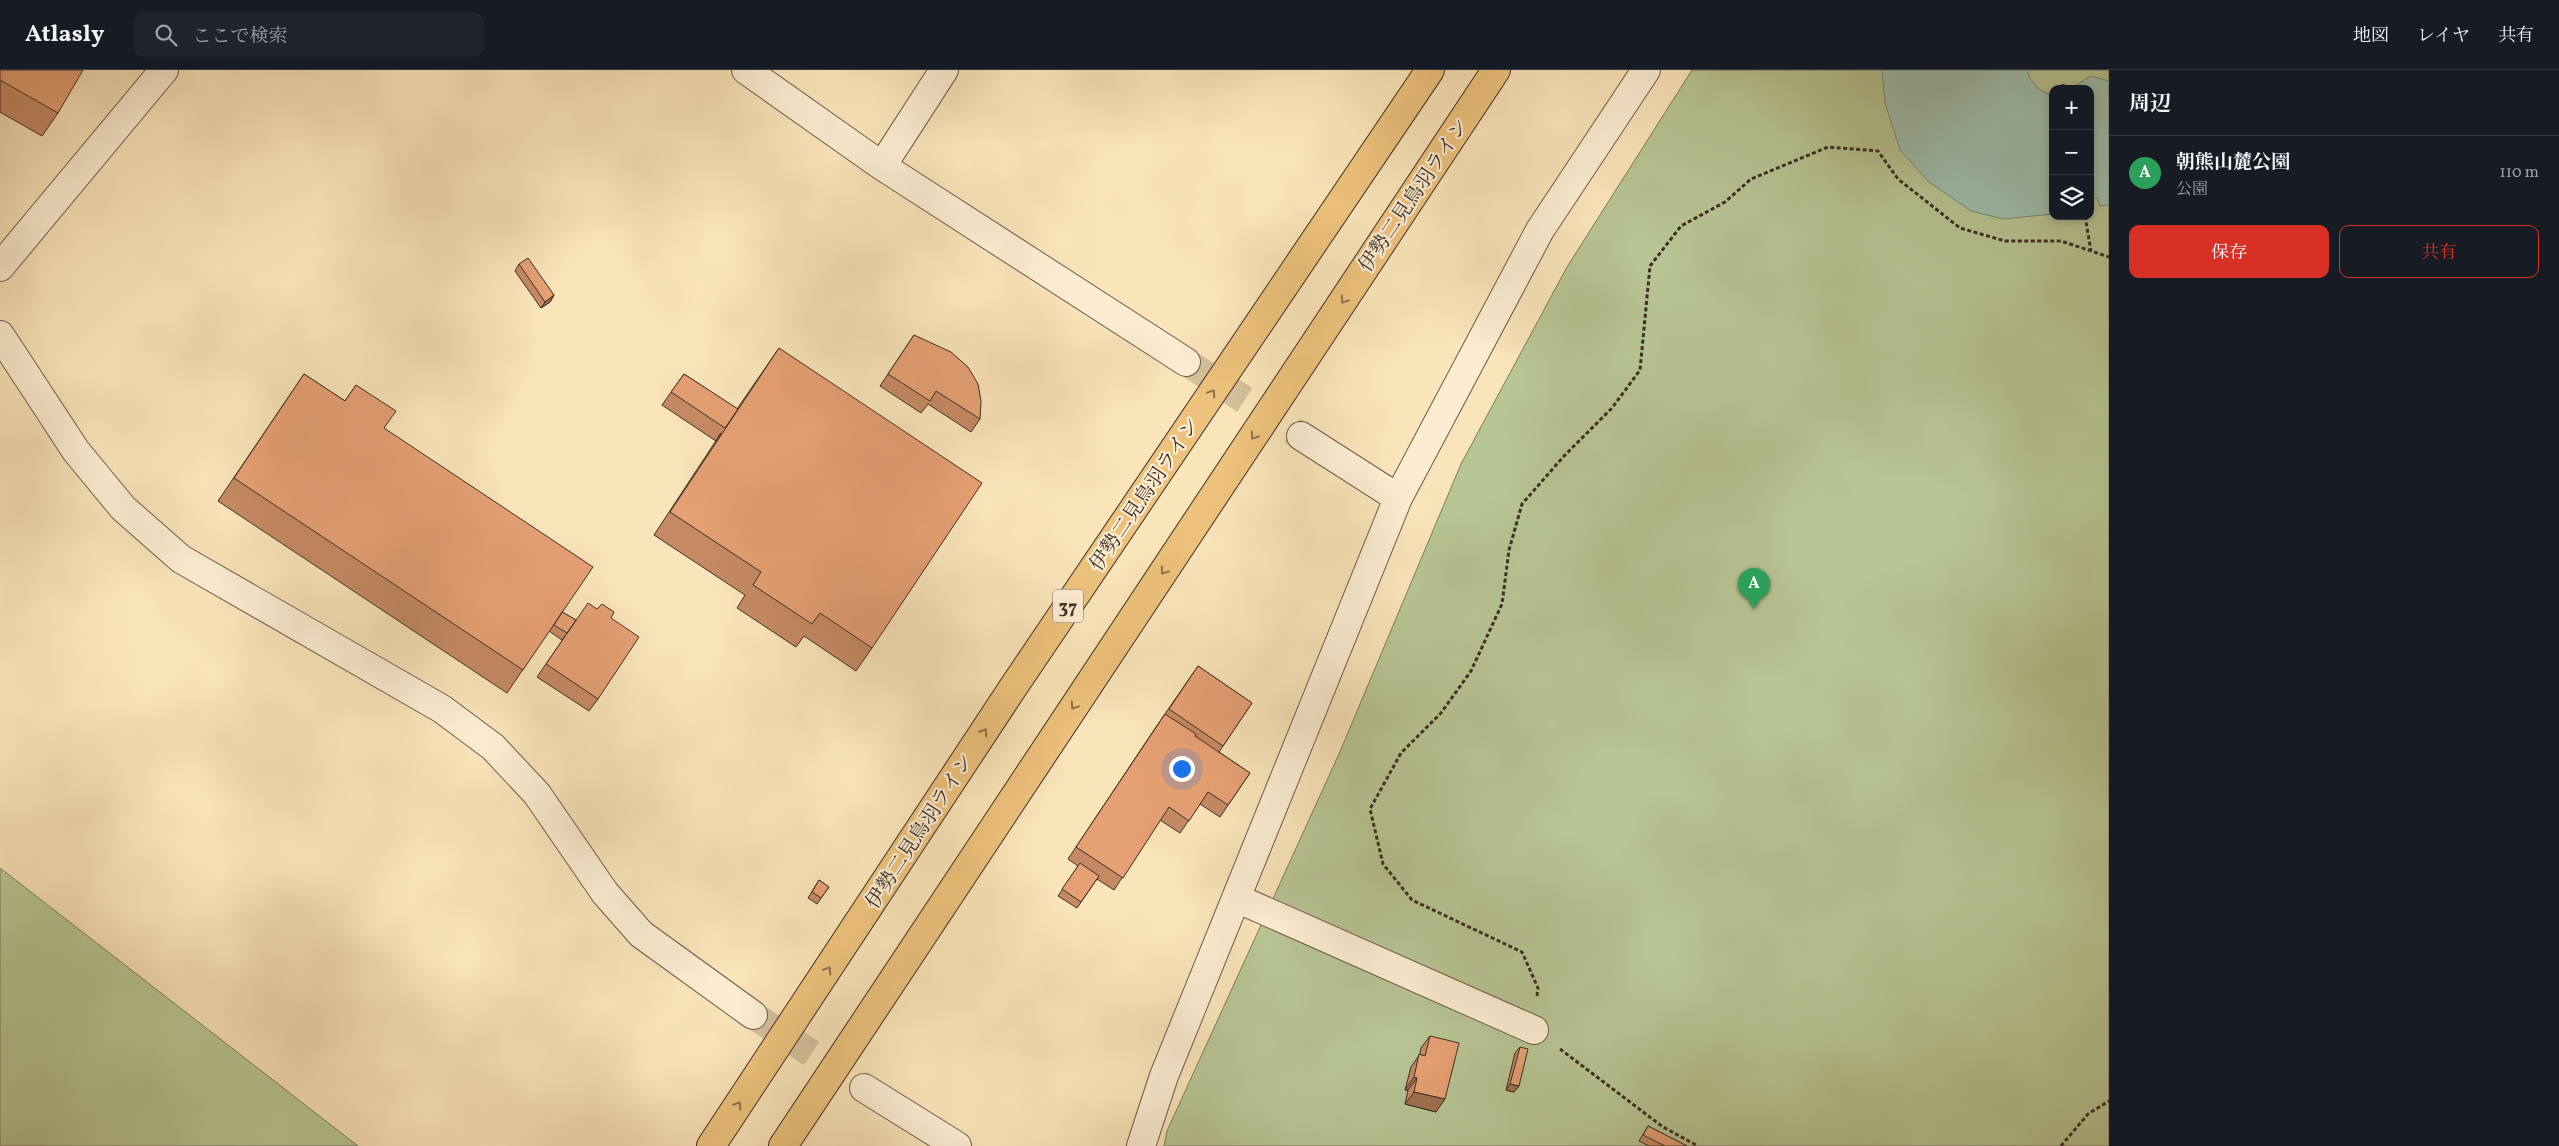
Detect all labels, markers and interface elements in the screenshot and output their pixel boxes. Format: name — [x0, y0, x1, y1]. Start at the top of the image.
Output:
search box — [134, 12, 484, 57]
text: Atlasly — [25, 18, 104, 52]
icon: search — [152, 21, 180, 49]
text: ここで検索 — [192, 24, 287, 50]
text: 地図 — [2353, 24, 2389, 49]
text: レイヤ — [2417, 24, 2470, 49]
text: 共有 — [2498, 24, 2534, 49]
map controls — [2049, 85, 2094, 220]
button: + — [2049, 85, 2094, 130]
text: 周辺 — [2129, 90, 2171, 119]
street label: 伊勢二見鳥羽ライン — [1353, 114, 1476, 278]
button: − — [2049, 130, 2094, 175]
text: 朝熊山麓公園 — [2176, 150, 2290, 176]
text: A — [2139, 162, 2151, 184]
text: 110 m — [2500, 162, 2539, 184]
button: layers — [2049, 175, 2094, 220]
text: 公園 — [2176, 179, 2208, 201]
button: 保存 — [2129, 225, 2329, 278]
button: 共有 — [2339, 225, 2539, 278]
one-way arrow — [1341, 295, 1350, 304]
one-way arrow — [1206, 390, 1215, 399]
street label: 伊勢二見鳥羽ライン — [1084, 413, 1207, 577]
one-way arrow — [1251, 430, 1260, 439]
one-way arrow — [1161, 565, 1170, 575]
pin: A — [1738, 568, 1770, 609]
road number: 37 — [1053, 590, 1083, 622]
one-way arrow — [1071, 701, 1080, 710]
one-way arrow — [978, 728, 988, 737]
street label: 伊勢二見鳥羽ライン — [860, 749, 981, 915]
your location — [1169, 756, 1195, 782]
one-way arrow — [821, 966, 831, 975]
one-way arrow — [732, 1102, 741, 1111]

